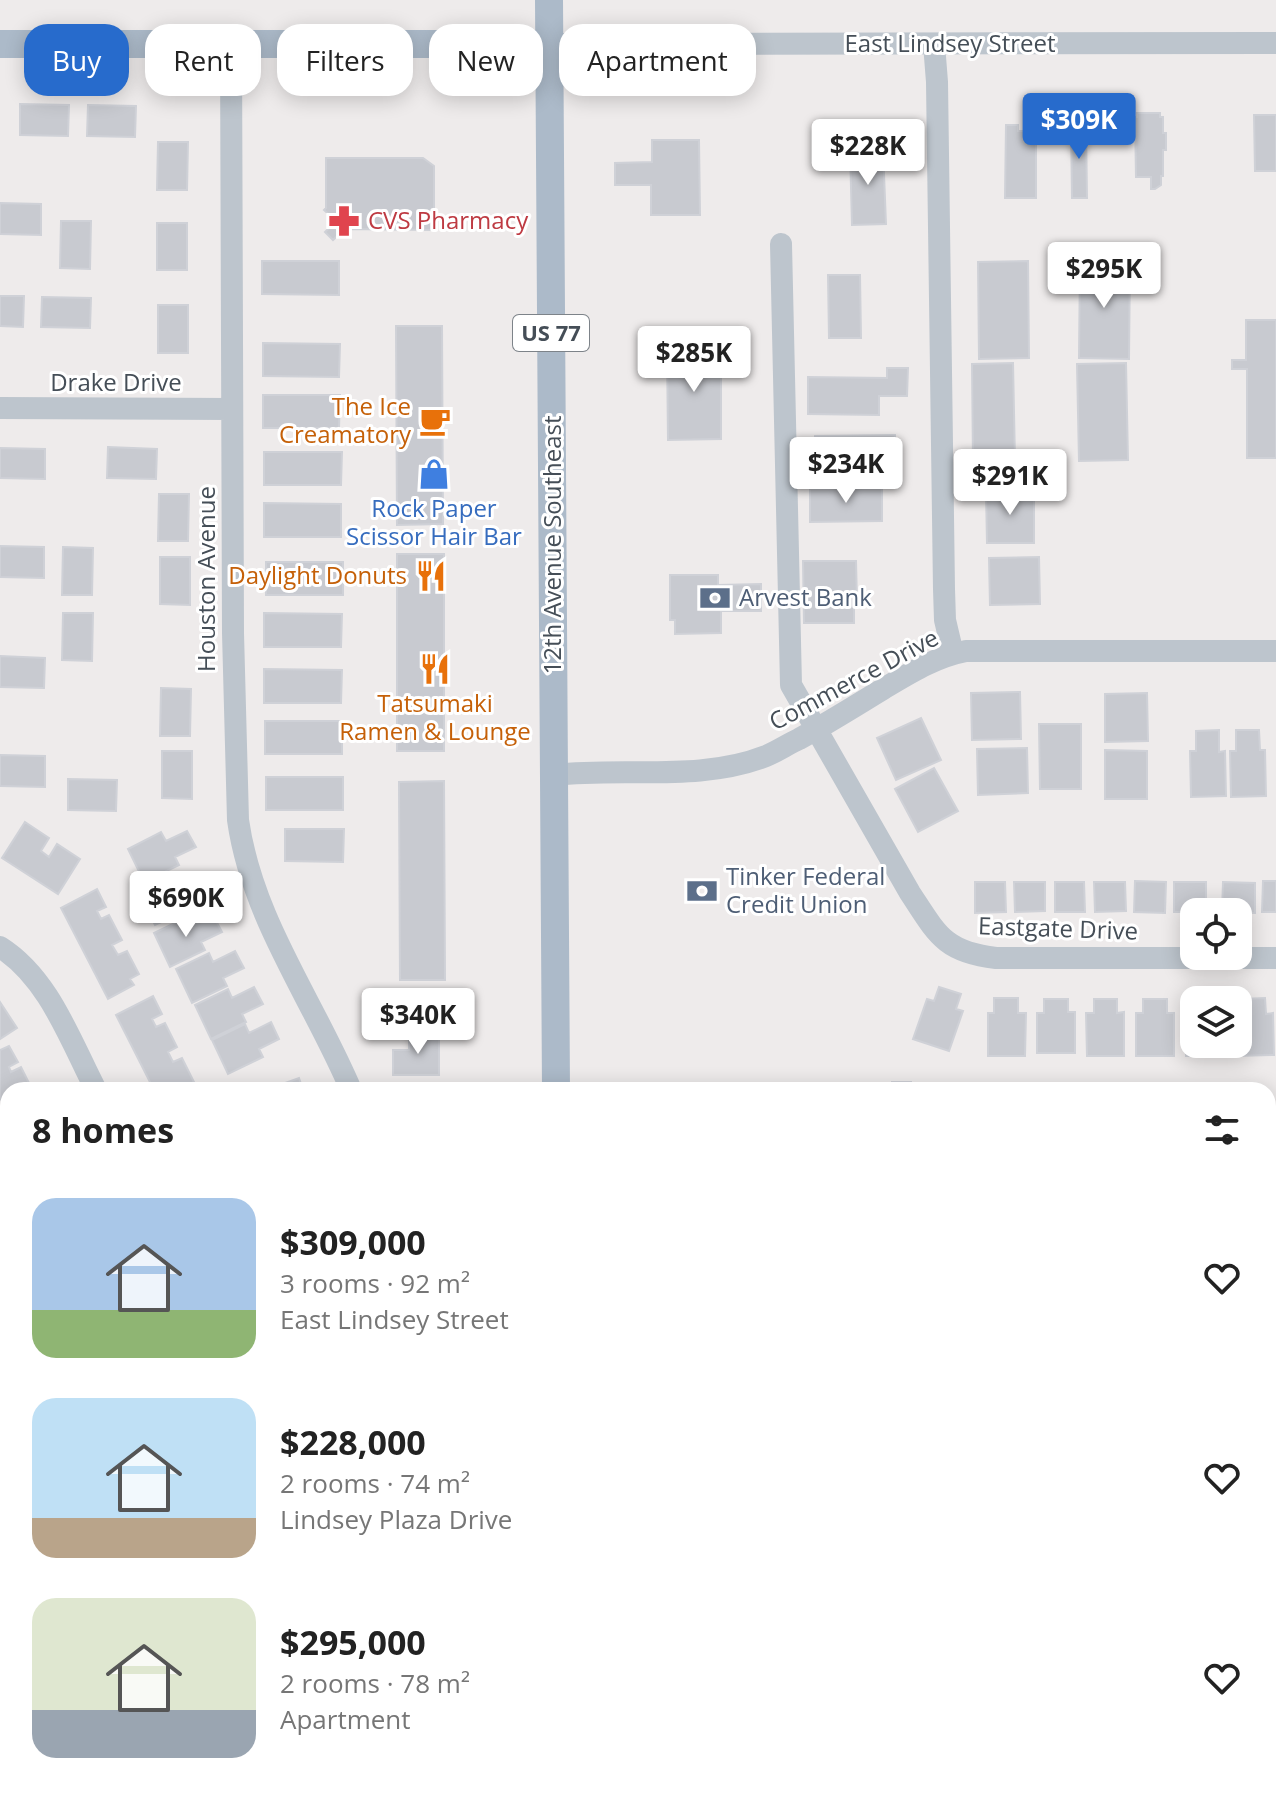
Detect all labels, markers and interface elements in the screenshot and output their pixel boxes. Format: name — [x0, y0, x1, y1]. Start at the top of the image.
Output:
chip: Buy — [24, 24, 129, 96]
chip: Rent — [145, 24, 261, 96]
chip: Filters — [277, 24, 413, 96]
chip: New — [429, 24, 543, 96]
chip: Apartment — [559, 24, 756, 96]
street label: East Lindsey Street — [844, 26, 1056, 59]
pin: $309K — [1023, 93, 1135, 161]
text: $309K — [1041, 101, 1117, 137]
pin: $228K — [812, 119, 924, 187]
text: $228K — [830, 127, 906, 163]
place label: CVS Pharmacy — [368, 203, 529, 236]
pharmacy icon: CVS Pharmacy — [327, 204, 361, 238]
pin: $295K — [1048, 242, 1160, 310]
text: $295K — [1066, 250, 1142, 286]
road number: US 77 — [513, 315, 589, 351]
pin: $285K — [638, 326, 750, 394]
text: $285K — [656, 334, 732, 370]
street label: Drake Drive — [50, 365, 182, 398]
place label: The Ice Creamatory — [279, 389, 412, 450]
cafe icon: The Ice Creamatory — [418, 404, 452, 438]
street label: 12th Avenue Southeast — [535, 415, 568, 675]
pin: $234K — [790, 437, 902, 505]
text: $234K — [808, 445, 884, 481]
pin: $291K — [954, 449, 1066, 517]
shop icon: Rock Paper Scissor Hair Bar — [417, 457, 451, 491]
text: $291K — [972, 457, 1048, 493]
street label: Houston Avenue — [189, 486, 222, 672]
place label: Rock Paper Scissor Hair Bar — [346, 491, 522, 552]
place label: Daylight Donuts — [228, 558, 407, 591]
restaurant icon: Daylight Donuts — [414, 559, 448, 593]
place label: Arvest Bank — [739, 580, 872, 613]
bank icon: Arvest Bank — [698, 581, 732, 615]
street label: Commerce Drive — [763, 620, 944, 737]
restaurant icon: Tatsumaki Ramen & Lounge — [418, 652, 452, 686]
place label: Tatsumaki Ramen & Lounge — [339, 686, 531, 747]
place label: Tinker Federal Credit Union — [726, 859, 885, 920]
pin: $690K — [130, 871, 242, 939]
bank icon: Tinker Federal Credit Union — [685, 874, 719, 908]
text: $690K — [148, 879, 224, 915]
map controls — [1180, 898, 1252, 1058]
button: locate — [1180, 898, 1252, 970]
street label: Eastgate Drive — [978, 908, 1139, 947]
button: layers — [1180, 986, 1252, 1058]
pin: $340K — [362, 988, 474, 1056]
text: $340K — [380, 996, 456, 1032]
text: 8 homes — [32, 1107, 174, 1153]
icon: filters — [1200, 1108, 1244, 1152]
text: $309,000 — [280, 1219, 426, 1265]
icon: home — [96, 1230, 192, 1326]
icon: heart — [1200, 1256, 1244, 1300]
text: 3 rooms · 92 m² — [280, 1265, 470, 1301]
text: East Lindsey Street — [280, 1301, 509, 1337]
text: $228,000 — [280, 1419, 426, 1465]
icon: home — [96, 1430, 192, 1526]
icon: heart — [1200, 1456, 1244, 1500]
text: 2 rooms · 74 m² — [280, 1465, 470, 1501]
text: Lindsey Plaza Drive — [280, 1501, 512, 1537]
text: $295,000 — [280, 1619, 426, 1665]
icon: home — [96, 1630, 192, 1726]
icon: heart — [1200, 1656, 1244, 1700]
text: 2 rooms · 78 m² — [280, 1665, 470, 1701]
text: Apartment — [280, 1701, 411, 1737]

